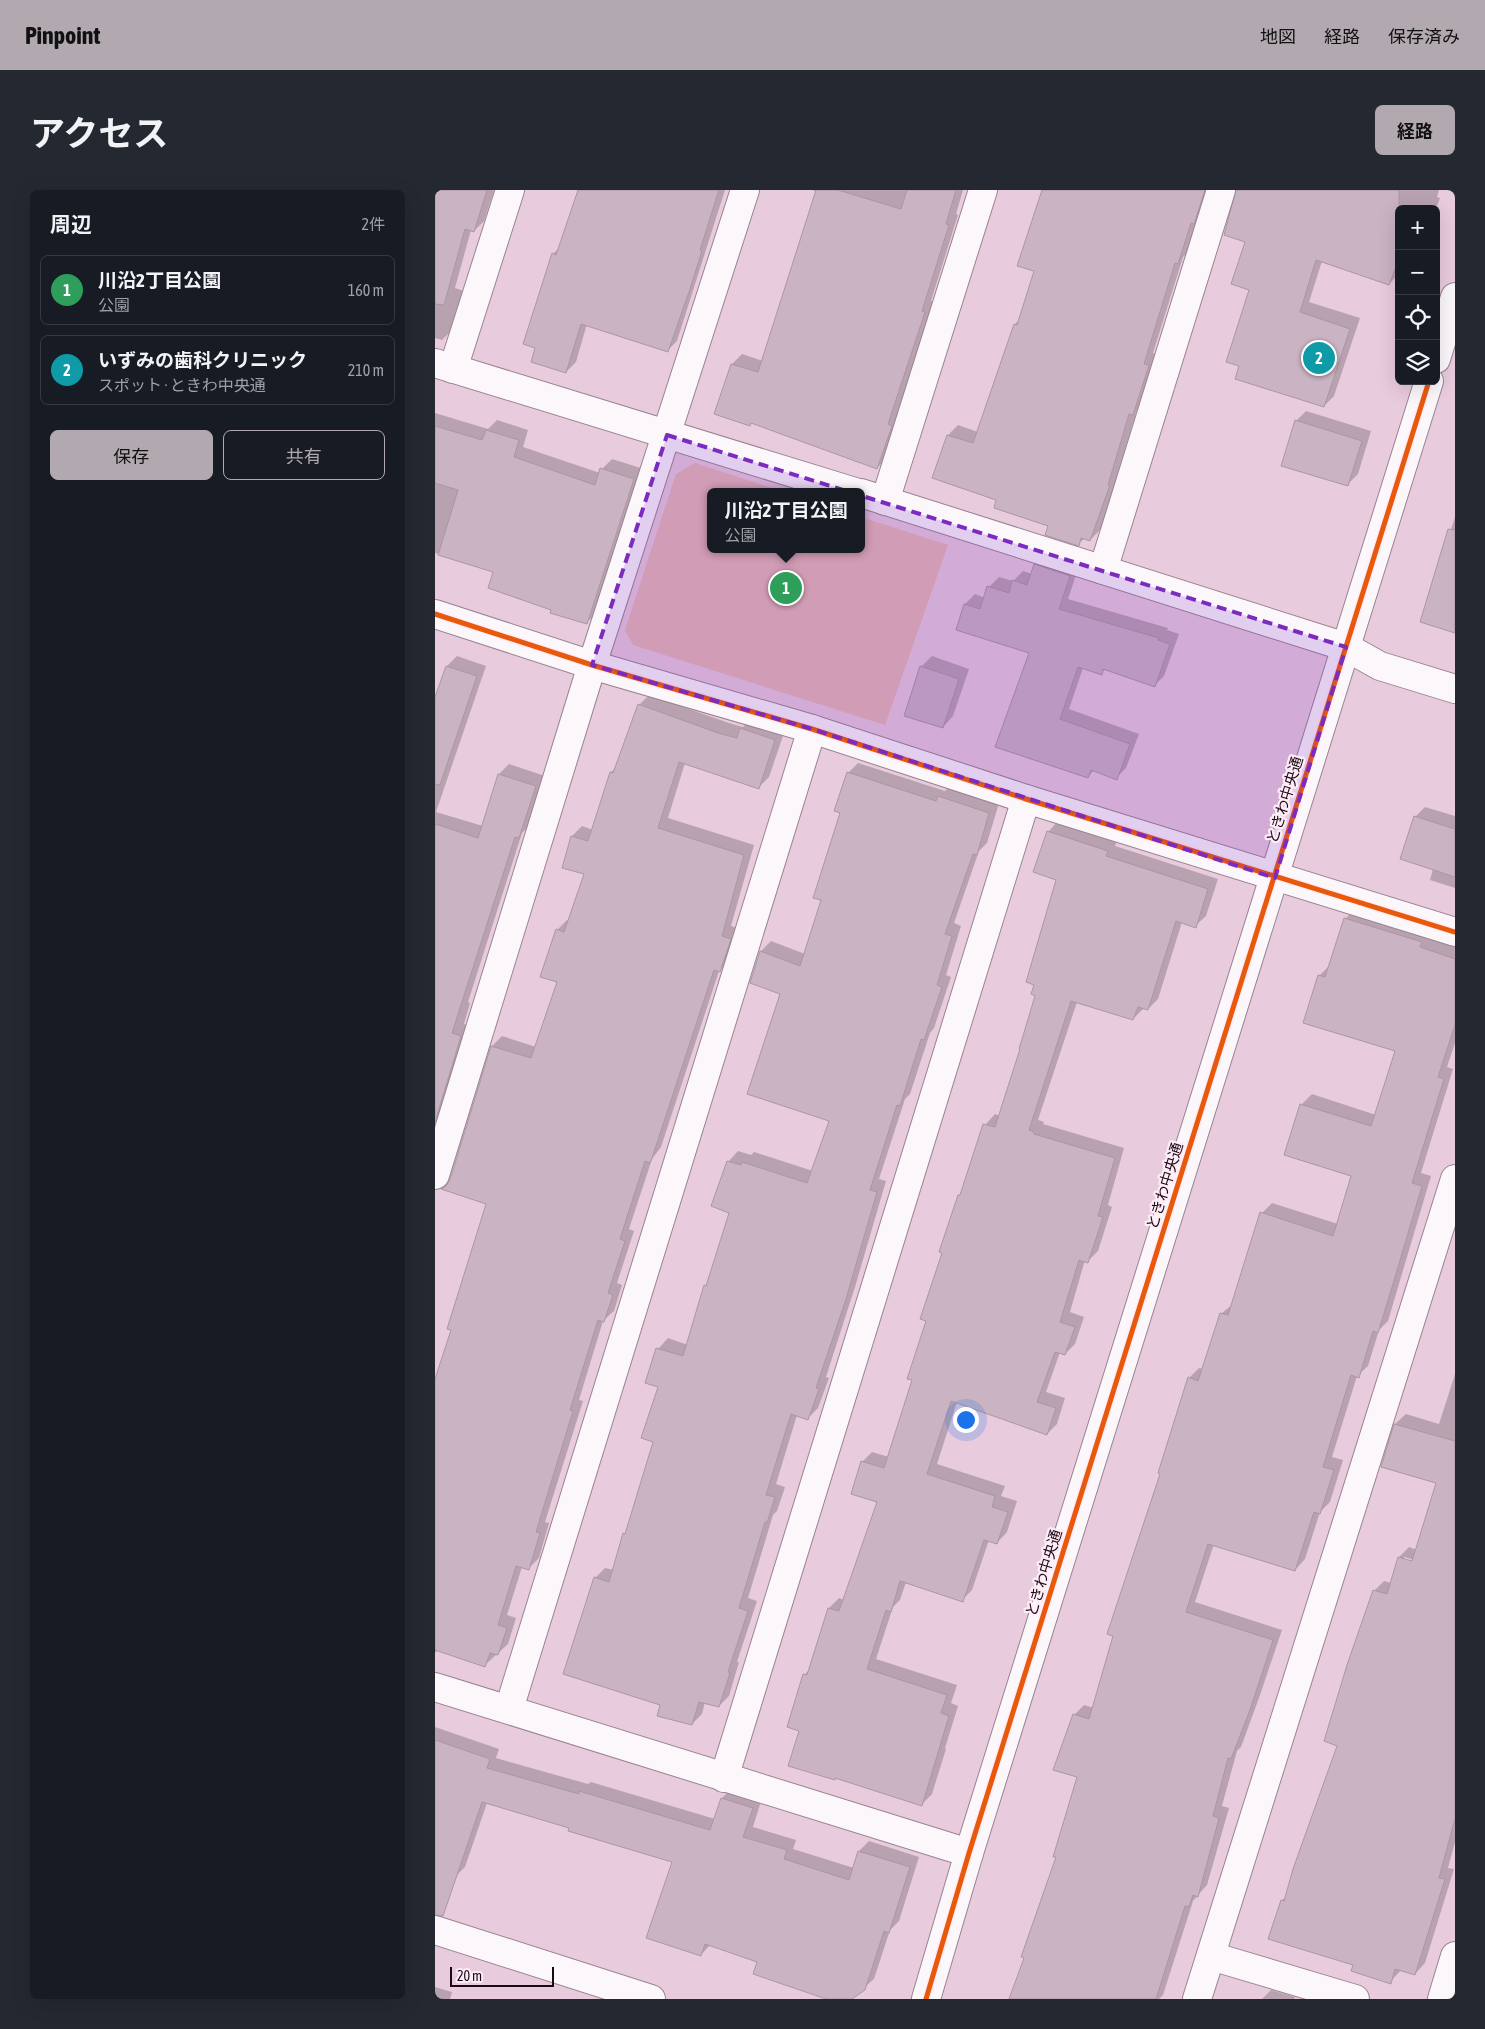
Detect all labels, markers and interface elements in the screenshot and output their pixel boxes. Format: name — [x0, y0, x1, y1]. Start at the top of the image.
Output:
text: Pinpoint — [25, 22, 100, 49]
text: 地図 — [1260, 26, 1296, 47]
text: 経路 — [1324, 26, 1360, 47]
text: 保存済み — [1388, 26, 1460, 47]
button: 経路 — [1375, 105, 1455, 155]
text: アクセス — [30, 113, 168, 153]
map controls — [1395, 205, 1440, 385]
button: + — [1395, 205, 1440, 250]
text: 周辺 — [50, 212, 92, 236]
text: 2件 — [361, 215, 385, 233]
button: − — [1395, 250, 1440, 295]
text: 川沿2丁目公園 — [98, 269, 221, 291]
text: 1 — [63, 281, 71, 299]
text: 160 m — [348, 281, 384, 299]
button: locate — [1395, 295, 1440, 340]
text: 公園 — [98, 296, 130, 314]
pin: 2 — [1303, 339, 1335, 377]
button: layers — [1395, 340, 1440, 385]
text: いずみの歯科クリニック — [98, 349, 307, 371]
text: 2 — [63, 361, 71, 379]
text: 210 m — [348, 361, 384, 379]
text: スポット · ときわ中央通 — [98, 376, 266, 394]
button: 保存 — [50, 430, 213, 480]
button: 共有 — [223, 430, 385, 480]
popup — [707, 488, 865, 553]
text: 川沿2丁目公園 — [725, 499, 847, 521]
text: 公園 — [725, 526, 757, 544]
pin: 1 — [770, 569, 802, 607]
street label: ときわ中央通 — [1263, 754, 1306, 845]
street label: ときわ中央通 — [1143, 1140, 1186, 1231]
your location — [953, 1407, 979, 1433]
street label: ときわ中央通 — [1022, 1527, 1065, 1618]
scale bar — [450, 1964, 554, 1987]
text: 20 m — [457, 1968, 482, 1984]

